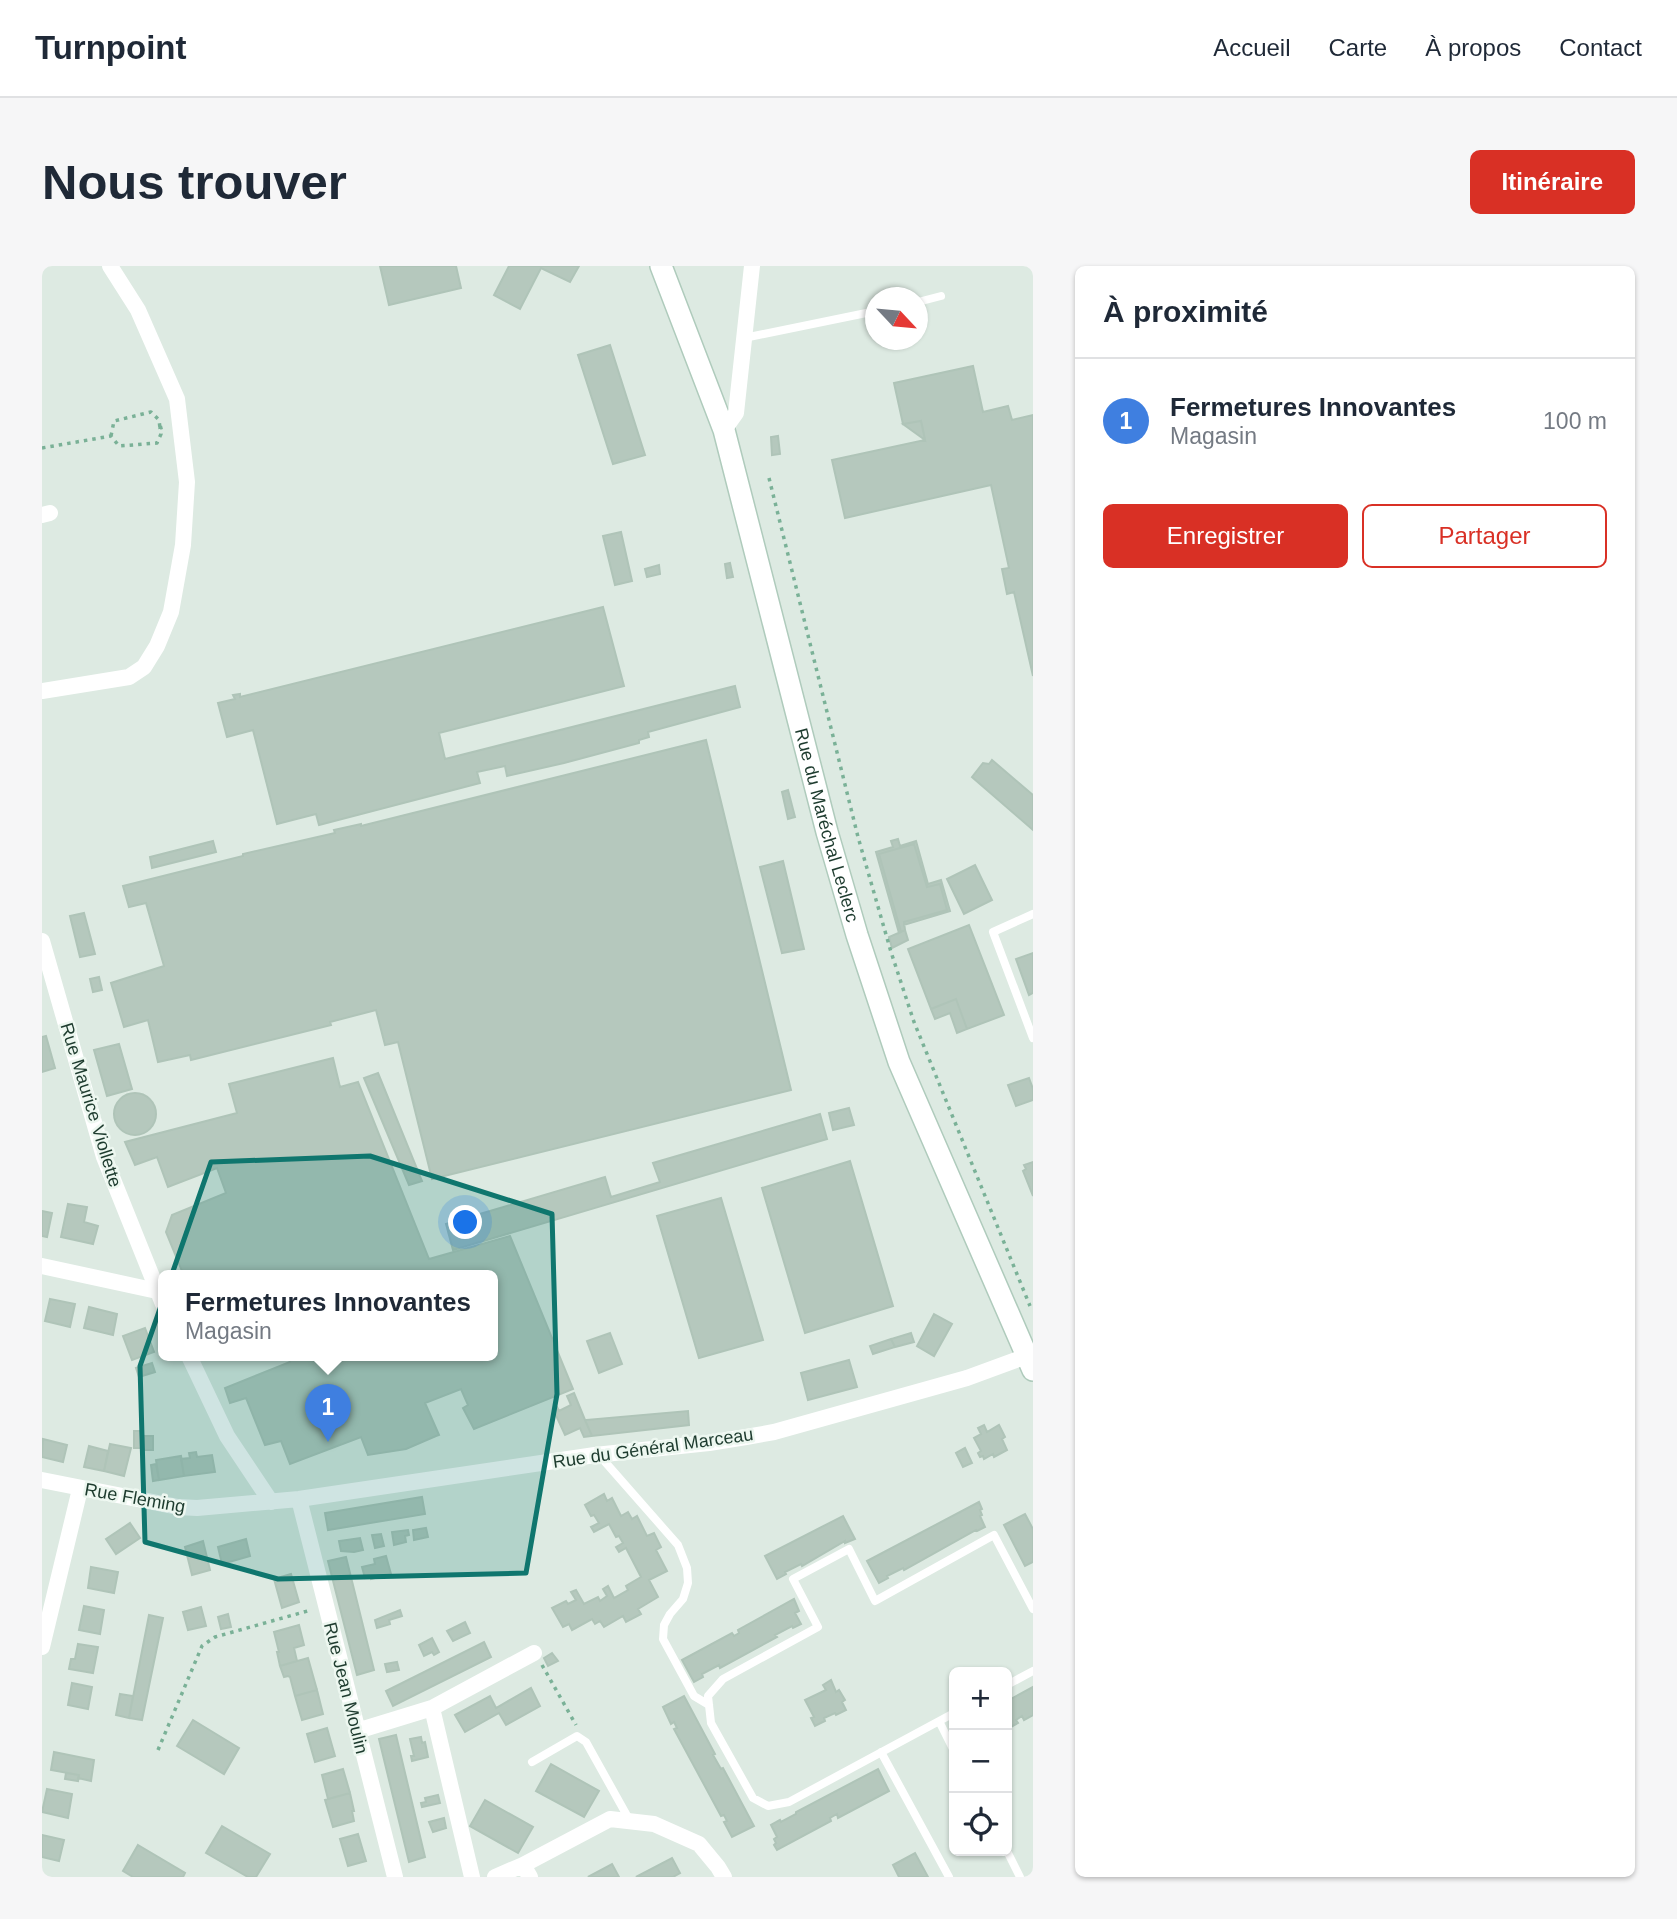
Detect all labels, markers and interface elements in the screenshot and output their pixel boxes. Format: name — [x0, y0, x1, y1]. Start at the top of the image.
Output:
text: Turnpoint — [35, 29, 187, 66]
text: Accueil — [1213, 34, 1291, 61]
text: Carte — [1329, 34, 1387, 61]
text: À propos — [1425, 34, 1521, 61]
text: Contact — [1559, 34, 1642, 61]
button: Itinéraire — [1470, 150, 1635, 214]
text: Nous trouver — [42, 155, 347, 209]
north arrow — [865, 287, 928, 350]
text: À proximité — [1103, 295, 1268, 328]
text: Fermetures Innovantes — [1170, 392, 1456, 422]
text: 1 — [1120, 408, 1132, 434]
text: 100 m — [1543, 408, 1607, 434]
text: Magasin — [1170, 423, 1257, 449]
button: Enregistrer — [1103, 504, 1348, 568]
button: Partager — [1362, 504, 1607, 568]
street label: Rue du Maréchal Leclerc — [791, 726, 863, 925]
street label: Rue Maurice Viollette — [56, 1020, 126, 1190]
your location — [448, 1205, 482, 1239]
popup — [158, 1270, 498, 1361]
text: Fermetures Innovantes — [185, 1287, 471, 1317]
text: Magasin — [185, 1318, 272, 1344]
pin: 1 — [305, 1384, 351, 1442]
street label: Rue du Général Marceau — [552, 1424, 754, 1472]
street label: Rue Fleming — [83, 1479, 187, 1517]
street label: Rue Jean Moulin — [320, 1620, 372, 1756]
map controls — [949, 1667, 1012, 1856]
button: + — [949, 1667, 1012, 1730]
button: − — [949, 1730, 1012, 1793]
button: locate — [949, 1793, 1012, 1856]

